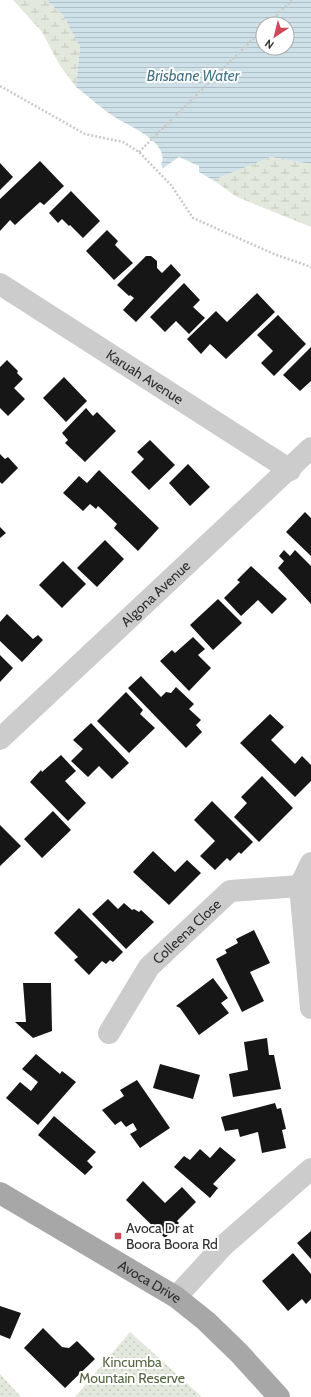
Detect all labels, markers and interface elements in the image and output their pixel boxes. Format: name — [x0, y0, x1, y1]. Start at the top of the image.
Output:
north arrow — [255, 16, 295, 56]
text: N — [262, 36, 276, 52]
water label: Brisbane Water — [147, 67, 241, 85]
street label: Karuah Avenue — [103, 345, 187, 408]
street label: Algona Avenue — [117, 557, 194, 630]
street label: Colleena Close — [149, 895, 225, 968]
place label: Avoca Dr at Boora Boora Rd — [126, 1219, 218, 1253]
marker: Avoca Dr at Boora Boora Rd — [113, 1231, 123, 1241]
street label: Avoca Drive — [115, 1256, 185, 1307]
park label: Kincumba Mountain Reserve — [79, 1353, 185, 1387]

